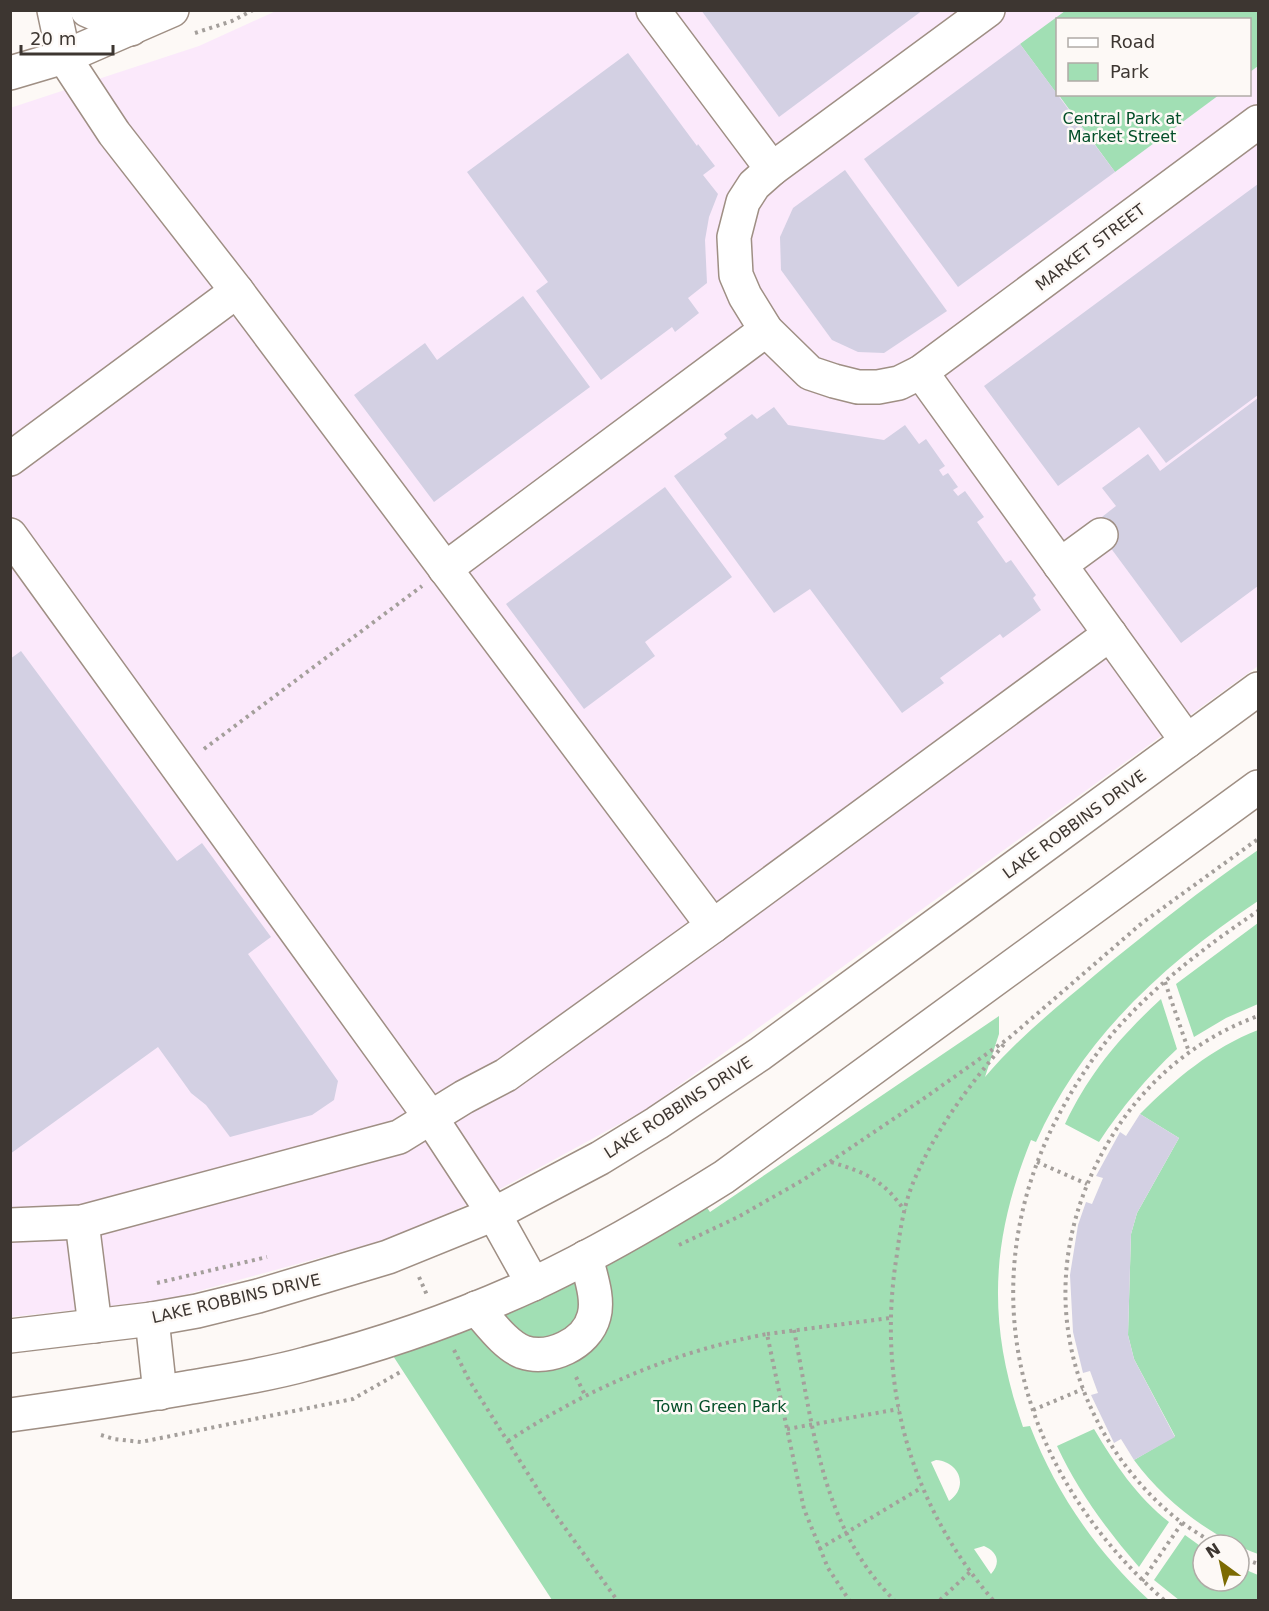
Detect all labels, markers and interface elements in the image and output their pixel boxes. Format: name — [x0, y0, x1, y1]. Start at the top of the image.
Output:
scale bar — [21, 18, 112, 56]
legend — [1056, 18, 1251, 96]
text: 20 m — [30, 28, 76, 49]
text: Road — [1110, 31, 1155, 52]
text: Park — [1110, 61, 1149, 82]
park label: Central Park at Market Street — [1062, 109, 1182, 146]
street label: MARKET STREET — [1032, 200, 1149, 295]
street label: LAKE ROBBINS DRIVE — [999, 766, 1150, 883]
street label: LAKE ROBBINS DRIVE — [601, 1052, 756, 1162]
street label: LAKE ROBBINS DRIVE — [150, 1270, 322, 1327]
park label: Town Green Park — [652, 1397, 787, 1416]
north arrow — [1191, 1533, 1251, 1593]
text: N — [1202, 1539, 1224, 1562]

